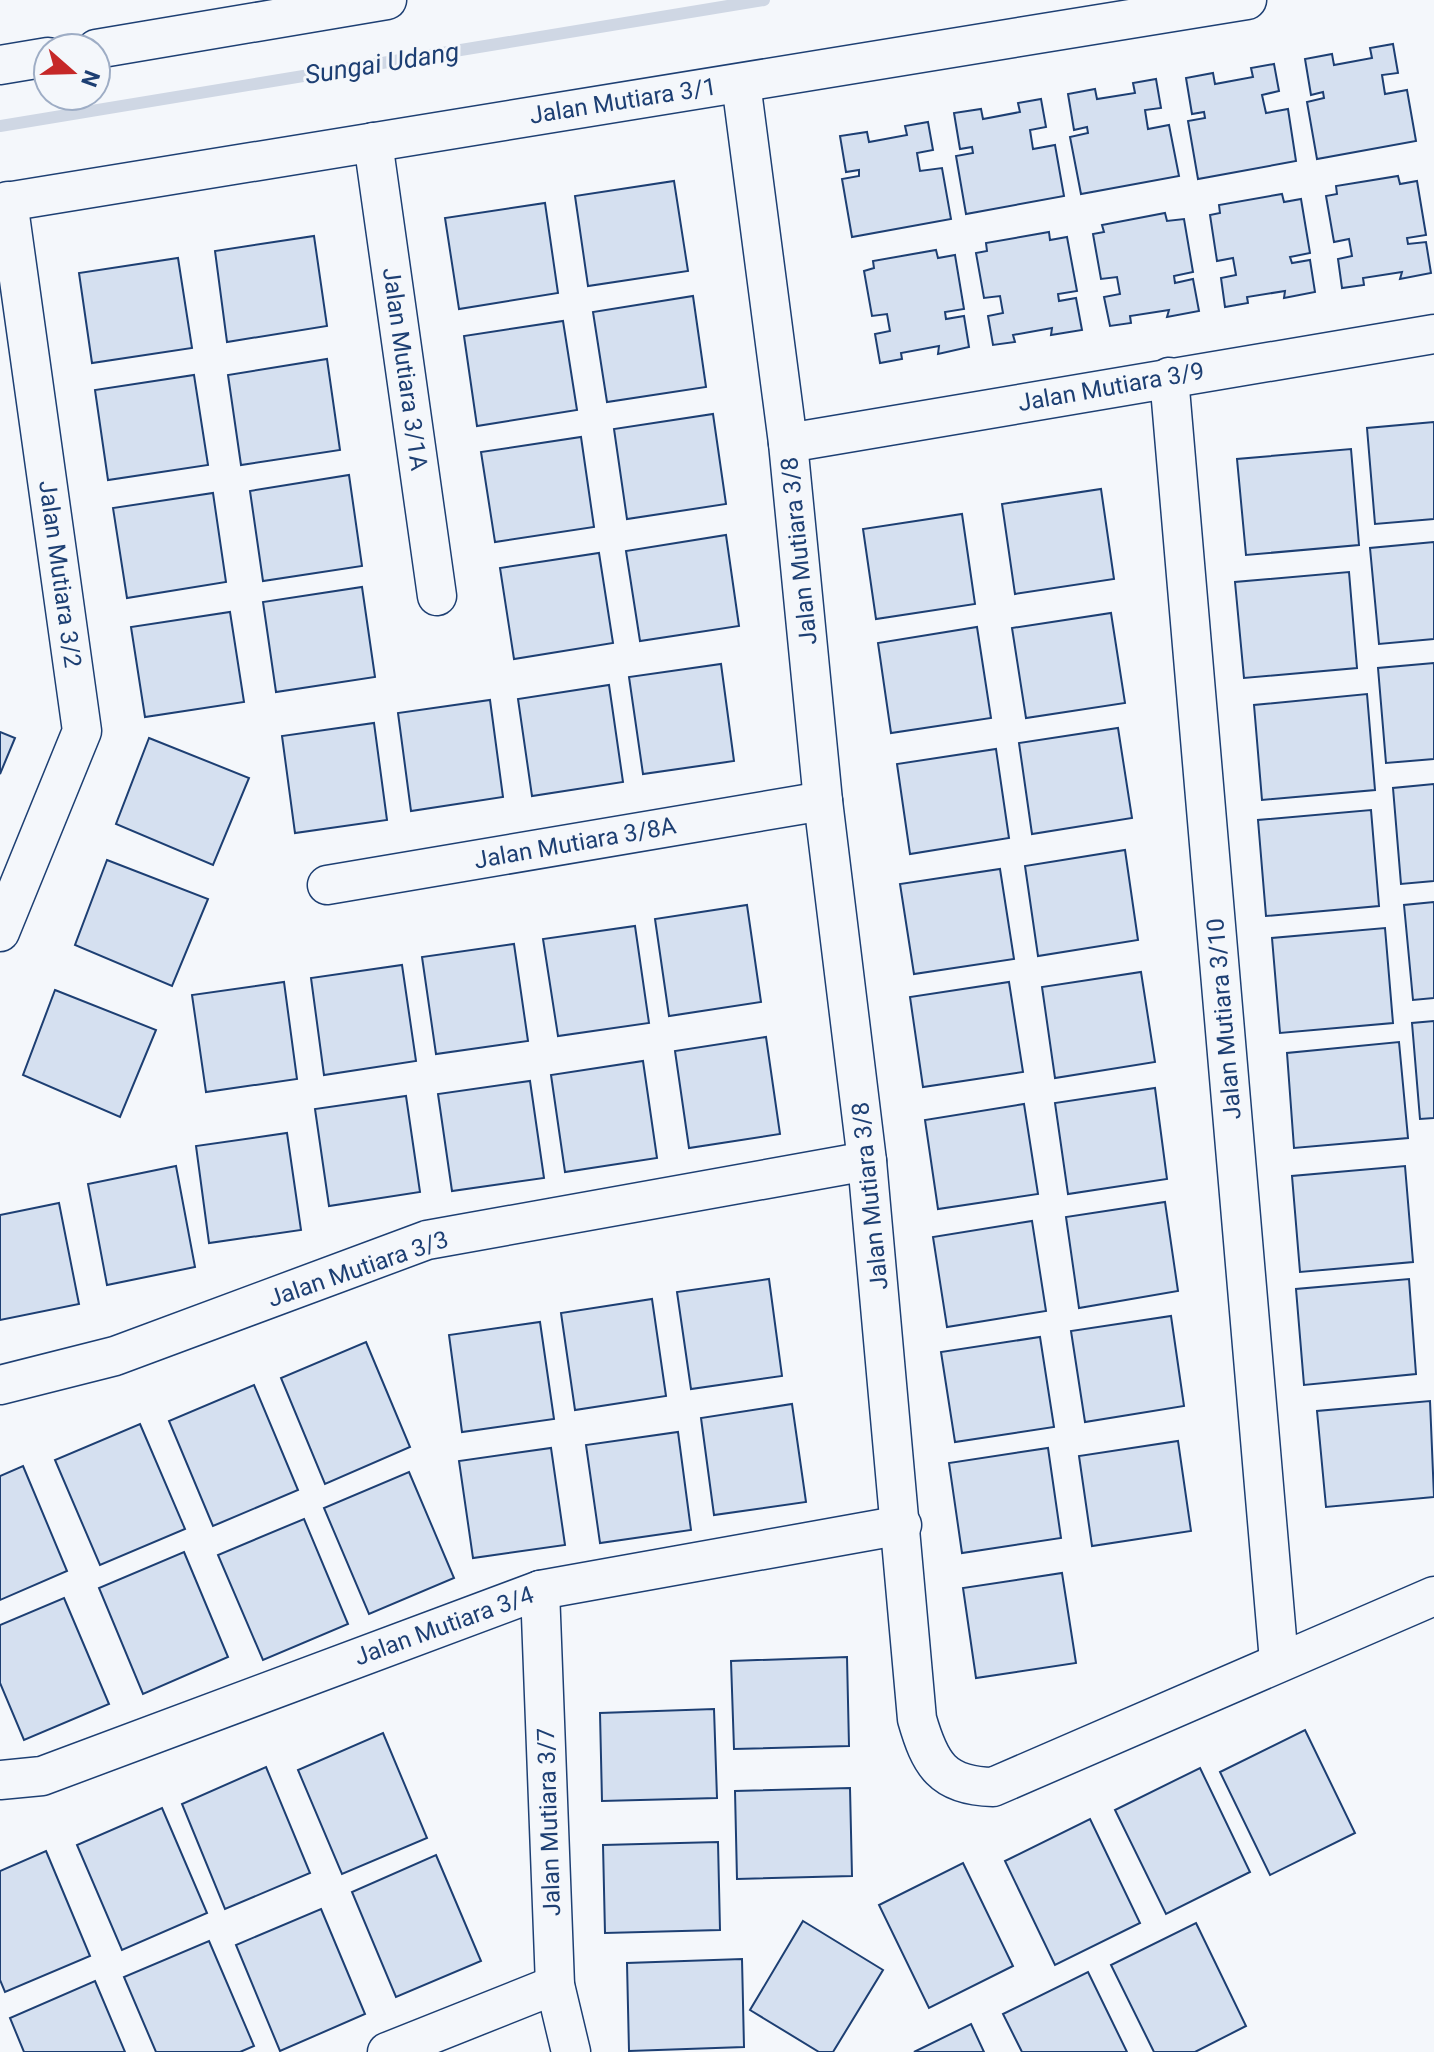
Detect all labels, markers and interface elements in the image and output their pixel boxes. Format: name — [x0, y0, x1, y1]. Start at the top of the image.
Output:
north arrow — [32, 32, 112, 112]
water label: Sungai Udang — [303, 36, 461, 90]
text: N — [76, 67, 105, 90]
street label: Jalan Mutiara 3/1 — [528, 72, 718, 130]
street label: Jalan Mutiara 3/1A — [377, 266, 433, 473]
street label: Jalan Mutiara 3/9 — [1016, 357, 1206, 417]
street label: Jalan Mutiara 3/8 — [775, 456, 823, 646]
street label: Jalan Mutiara 3/2 — [33, 479, 87, 669]
street label: Jalan Mutiara 3/8A — [472, 811, 678, 875]
street label: Jalan Mutiara 3/10 — [1201, 917, 1247, 1121]
street label: Jalan Mutiara 3/8 — [846, 1101, 894, 1291]
street label: Jalan Mutiara 3/3 — [264, 1225, 452, 1313]
street label: Jalan Mutiara 3/4 — [350, 1581, 538, 1671]
street label: Jalan Mutiara 3/7 — [532, 1727, 566, 1917]

